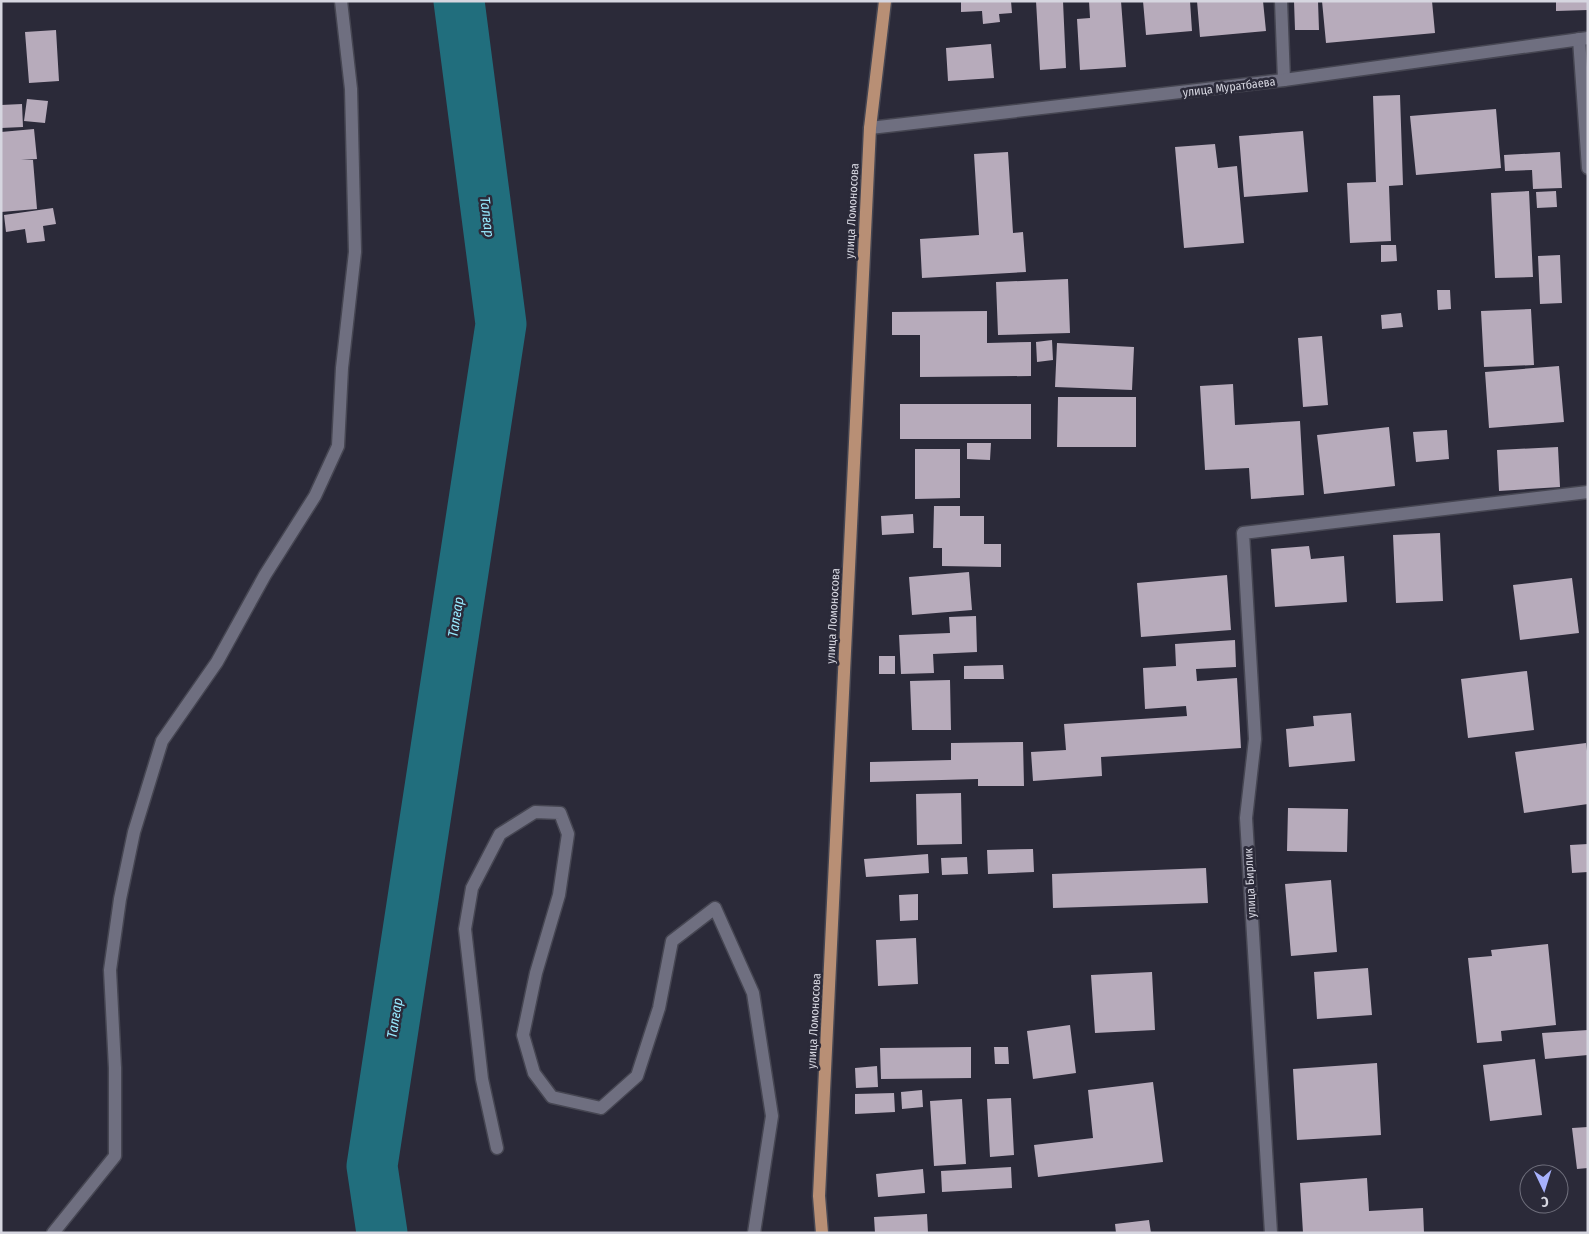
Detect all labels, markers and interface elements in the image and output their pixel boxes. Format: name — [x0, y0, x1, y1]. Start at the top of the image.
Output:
street label: улица Муратбаева — [1182, 74, 1276, 100]
street label: улица Ломоносова — [843, 163, 861, 259]
water label: Талғар — [476, 196, 498, 238]
street label: улица Ломоносова — [824, 568, 842, 664]
water label: Талғар — [444, 596, 468, 638]
street label: улица Бирлик — [1241, 847, 1259, 918]
street label: улица Ломоносова — [805, 973, 823, 1069]
water label: Талғар — [383, 997, 407, 1039]
north arrow — [1519, 1164, 1569, 1214]
text: С — [1540, 1193, 1549, 1210]

